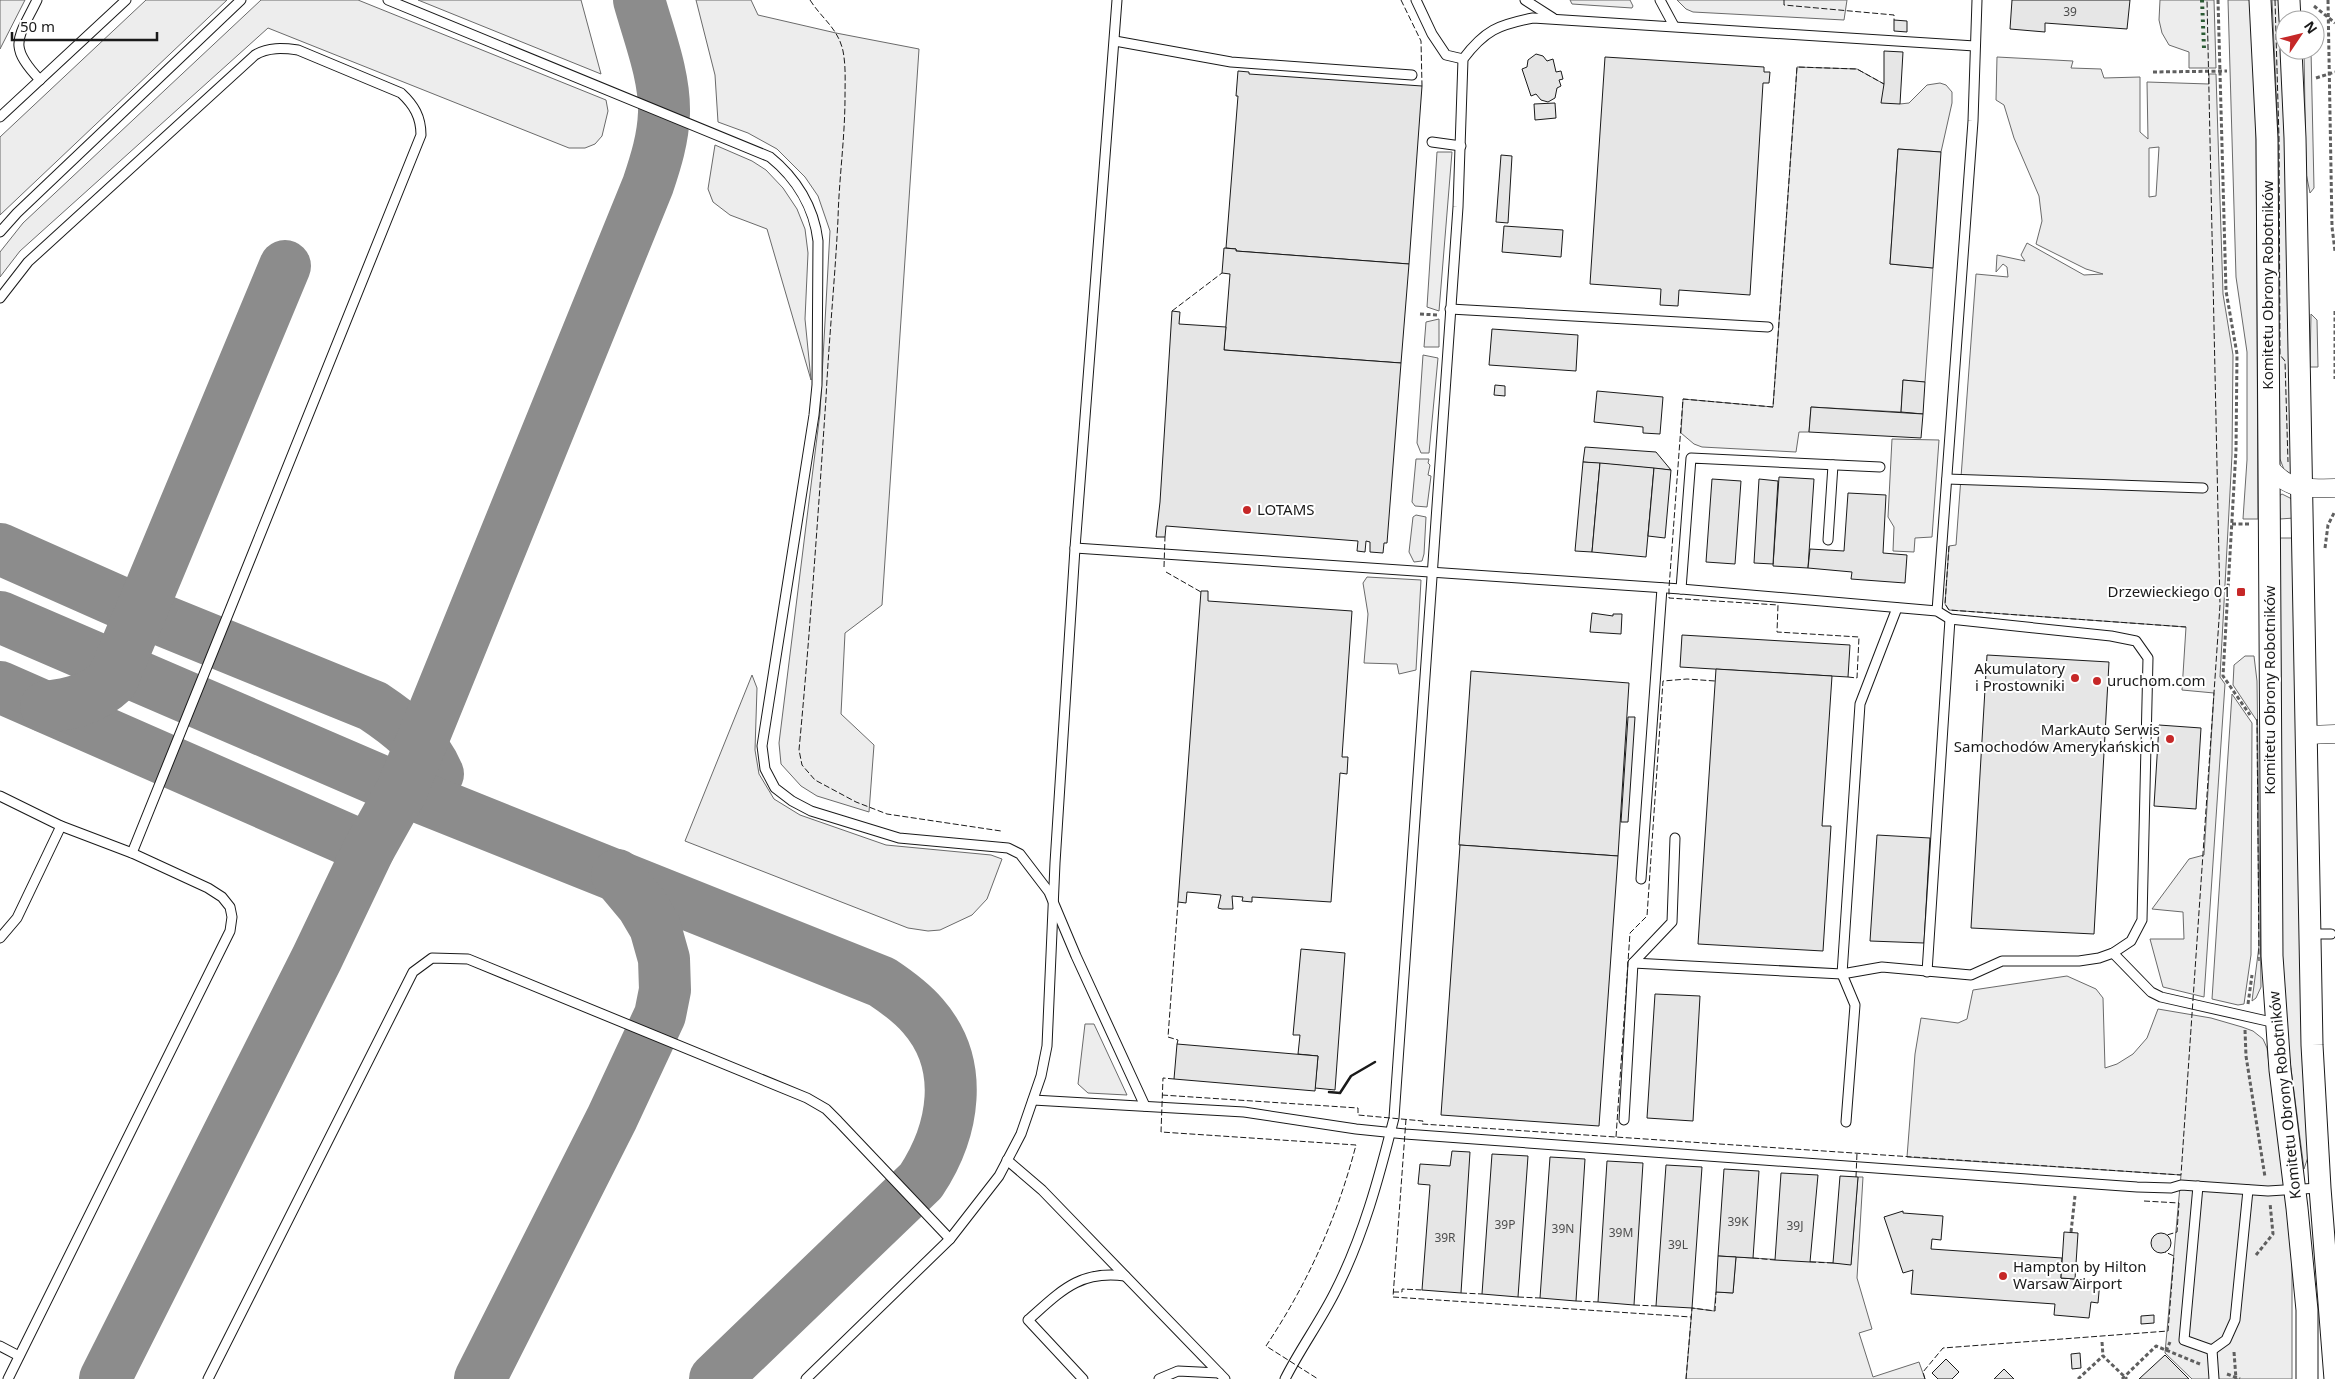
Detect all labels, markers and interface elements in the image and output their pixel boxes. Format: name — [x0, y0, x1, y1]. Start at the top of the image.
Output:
house number: 39 — [2063, 3, 2077, 20]
scale bar — [12, 10, 158, 42]
north arrow — [2275, 10, 2325, 60]
text: 50 m — [20, 16, 55, 36]
text: N — [2300, 17, 2322, 37]
street label: Komitetu Obrony Robotników — [2257, 180, 2277, 390]
place label: LOTAMS — [1257, 499, 1315, 519]
marker: LOTAMS — [1241, 504, 1253, 516]
place label: Drzewieckiego 01 — [2108, 581, 2231, 601]
street label: Komitetu Obrony Robotników — [2259, 585, 2279, 795]
marker: Drzewieckiego 01 — [2235, 586, 2247, 598]
place label: Akumulatory i Prostowniki — [1974, 658, 2065, 695]
place label: uruchom.com — [2107, 670, 2206, 690]
marker: Akumulatory i Prostowniki — [2069, 672, 2081, 684]
marker: uruchom.com — [2091, 675, 2103, 687]
place label: MarkAuto Serwis Samochodów Amerykańskich — [1954, 719, 2160, 756]
marker: MarkAuto Serwis Samochodów Amerykańskich — [2164, 733, 2176, 745]
street label: Komitetu Obrony Robotników — [2263, 990, 2305, 1200]
house number: 39K — [1727, 1213, 1749, 1230]
house number: 39P — [1495, 1216, 1516, 1233]
house number: 39J — [1786, 1217, 1804, 1234]
house number: 39N — [1552, 1220, 1574, 1237]
house number: 39M — [1609, 1224, 1633, 1241]
house number: 39R — [1434, 1229, 1456, 1246]
house number: 39L — [1668, 1236, 1688, 1253]
place label: Hampton by Hilton Warsaw Airport — [2013, 1256, 2147, 1293]
marker: Hampton by Hilton Warsaw Airport — [1997, 1270, 2009, 1282]

